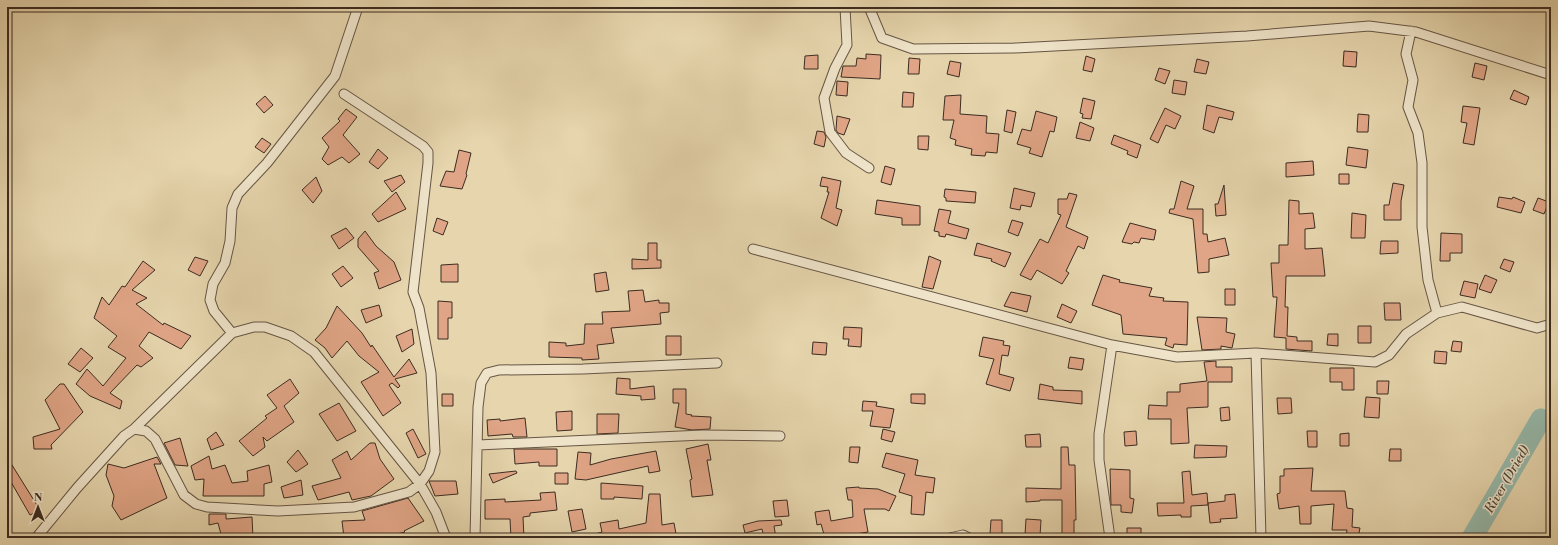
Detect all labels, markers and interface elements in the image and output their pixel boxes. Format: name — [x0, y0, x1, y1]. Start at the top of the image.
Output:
water label: River (Dried) — [1481, 442, 1533, 517]
north arrow — [18, 487, 58, 527]
text: N — [34, 491, 43, 505]

